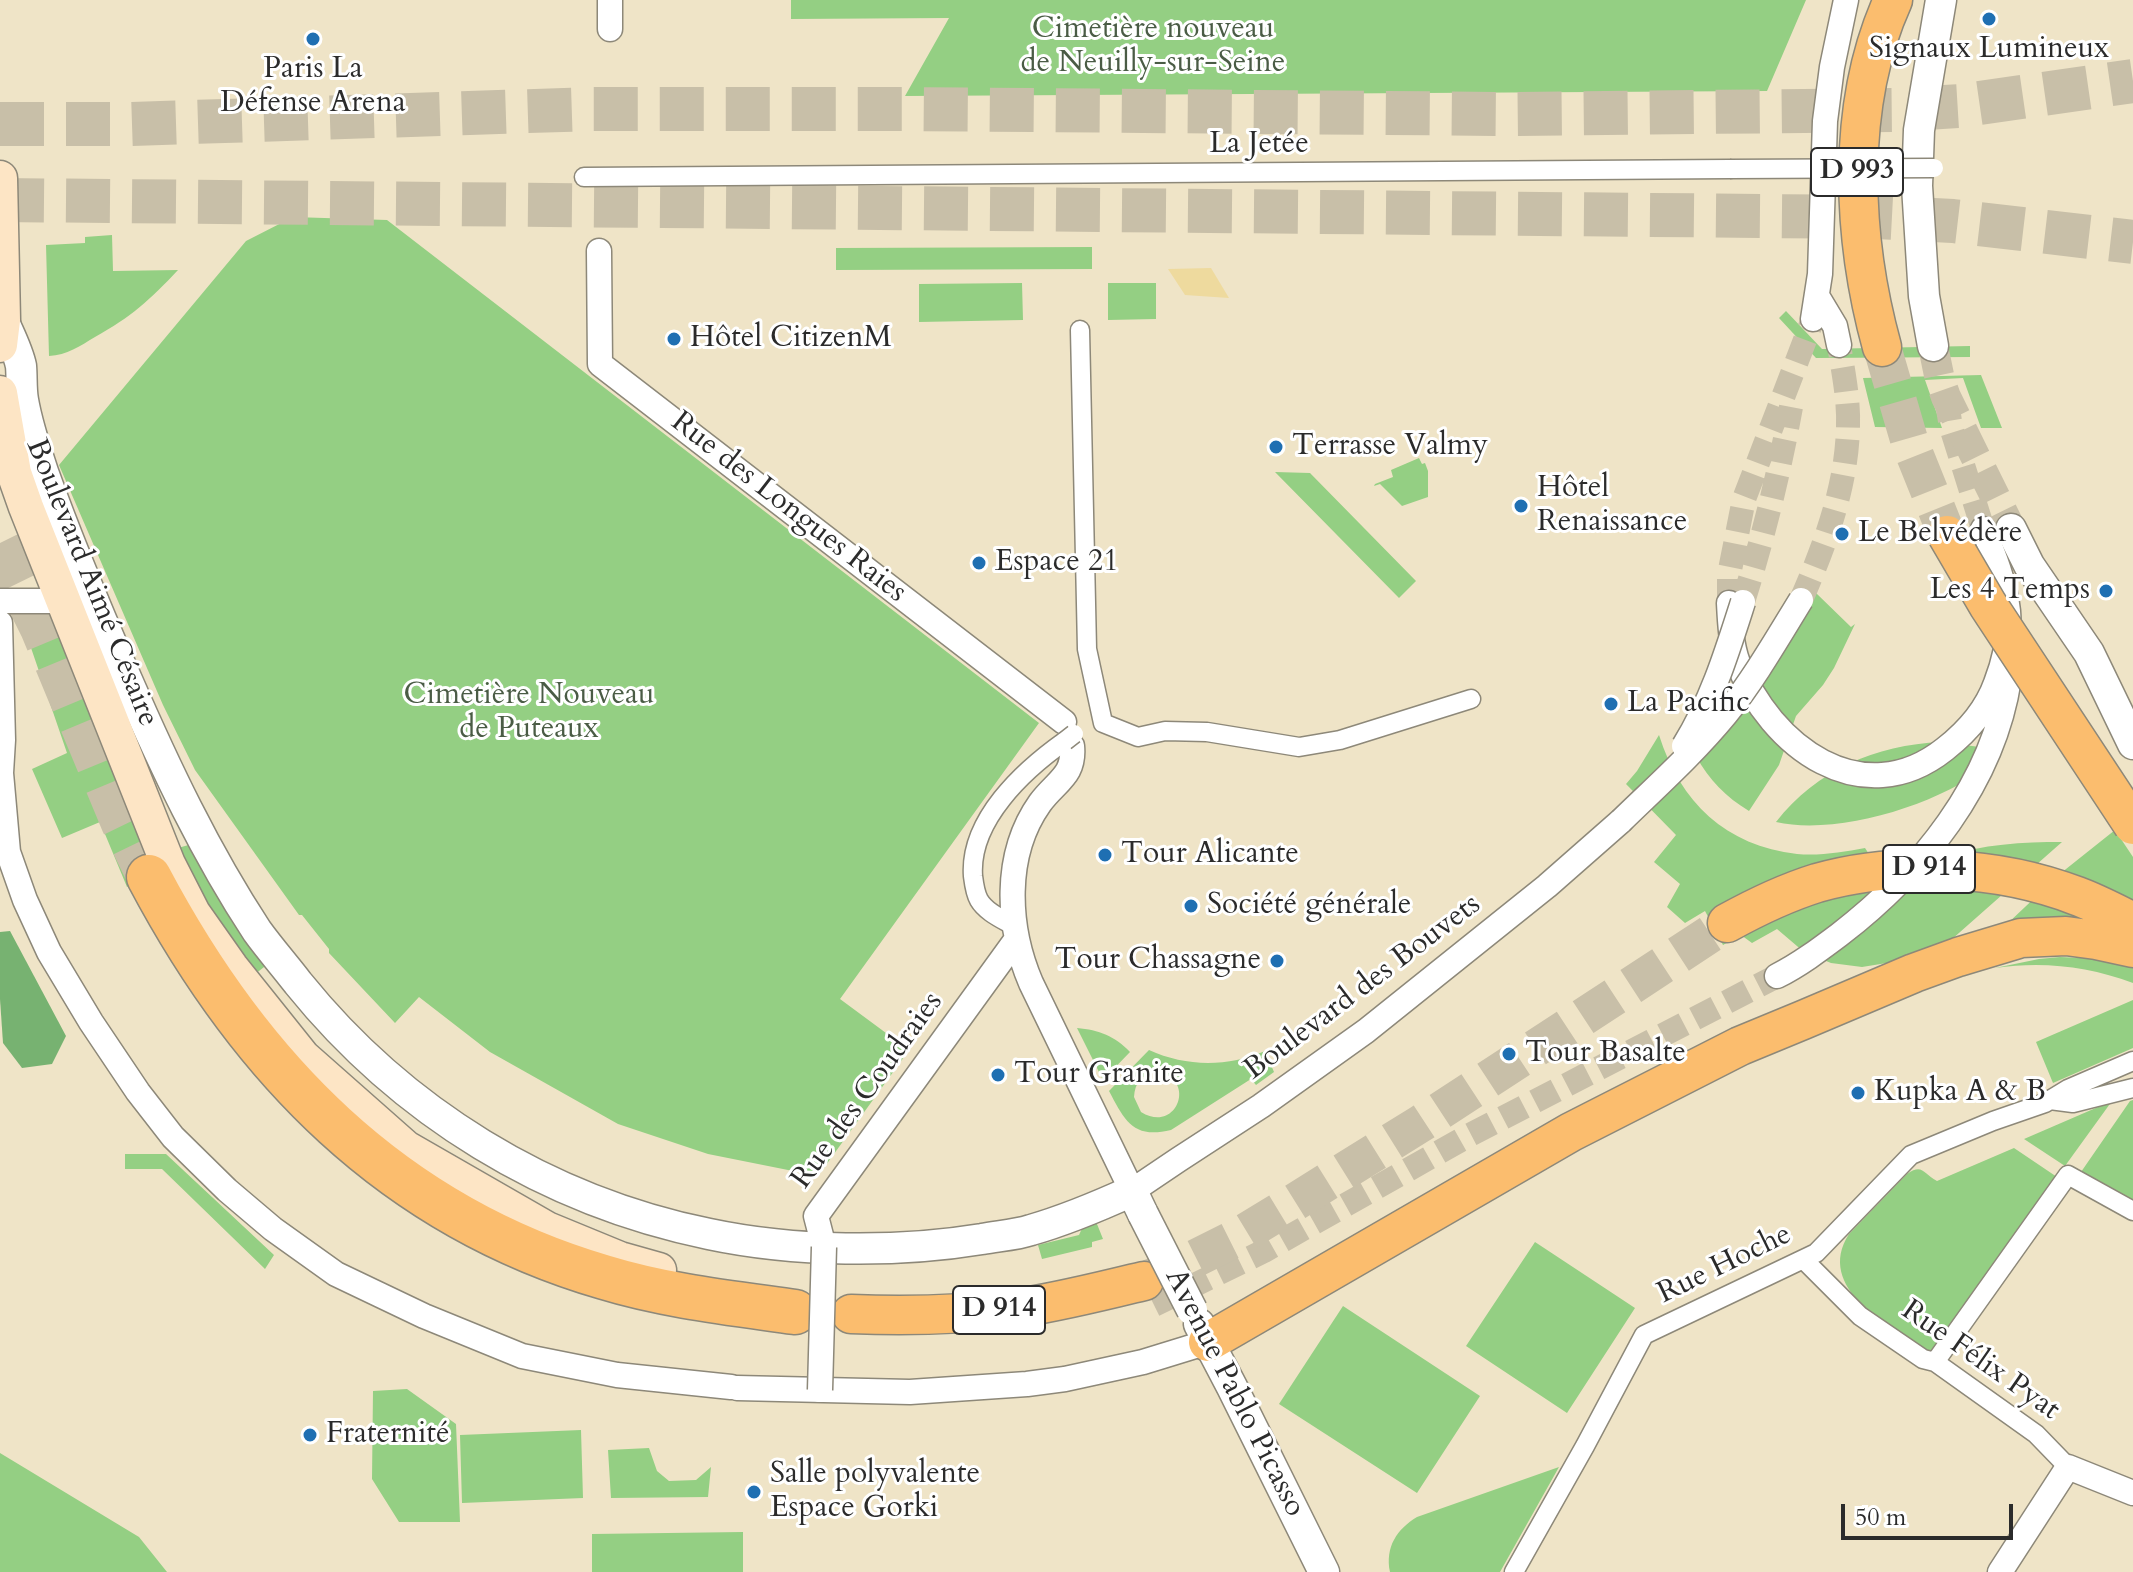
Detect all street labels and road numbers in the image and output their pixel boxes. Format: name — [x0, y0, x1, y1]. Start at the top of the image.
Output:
street label: La Jetée — [1209, 127, 1309, 163]
road number: D 993 — [1811, 148, 1903, 196]
street label: Rue des Longues Raies — [663, 405, 913, 611]
street label: Boulevard Aimé Césaire — [17, 434, 165, 732]
road number: D 914 — [1883, 845, 1975, 893]
street label: Boulevard des Bouvets — [1238, 887, 1488, 1089]
street label: Rue des Coudraies — [785, 986, 951, 1196]
street label: Rue Hoche — [1652, 1217, 1798, 1313]
street label: Avenue Pablo Picasso — [1156, 1263, 1312, 1523]
road number: D 914 — [953, 1286, 1045, 1334]
street label: Rue Félix Pyat — [1894, 1293, 2066, 1429]

